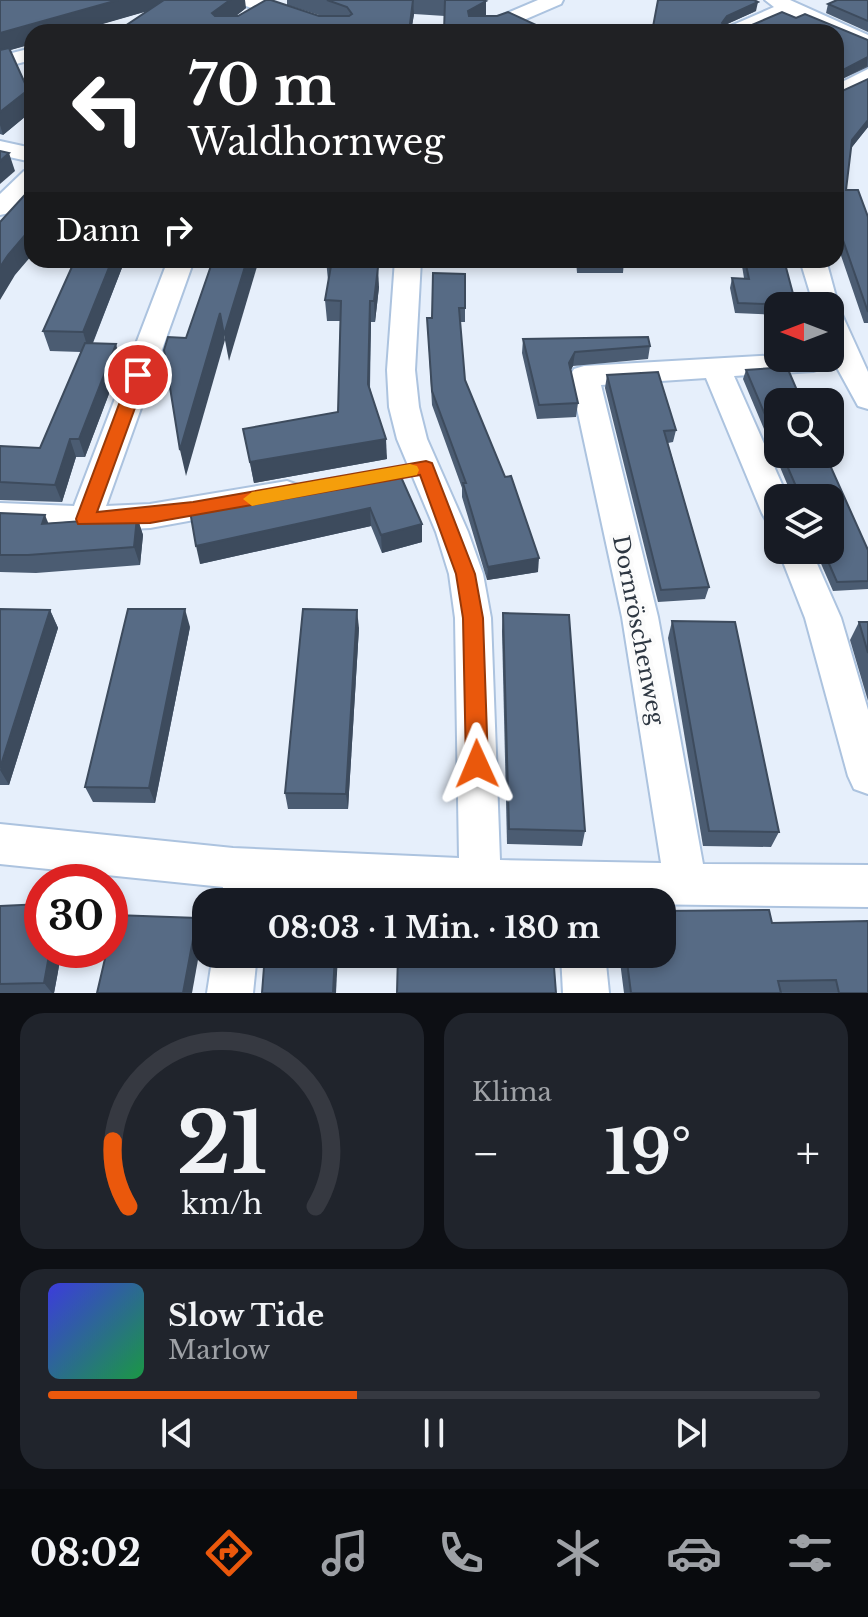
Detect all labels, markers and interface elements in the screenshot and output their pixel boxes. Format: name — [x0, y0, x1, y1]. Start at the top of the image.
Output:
text: 70 m — [188, 51, 336, 120]
icon: left — [56, 56, 160, 160]
text: Waldhornweg — [188, 120, 445, 165]
icon: right — [156, 208, 200, 252]
text: Dann — [56, 212, 140, 249]
north arrow — [764, 292, 844, 372]
map controls — [764, 292, 844, 564]
pin — [104, 341, 172, 409]
icon: arrive — [116, 353, 160, 397]
button: search — [764, 388, 844, 468]
button: layers — [764, 484, 844, 564]
street label: Dornröschenweg — [607, 533, 670, 728]
position arrow — [435, 722, 519, 806]
speed limit sign: 30 — [24, 864, 128, 968]
text: 08:03 · 1 Min. · 180 m — [268, 909, 600, 946]
text: Klima — [472, 1076, 552, 1108]
text: 21 — [177, 1092, 267, 1195]
text: 19° — [605, 1116, 691, 1190]
text: − — [472, 1126, 500, 1181]
text: + — [796, 1126, 820, 1181]
text: km/h — [181, 1186, 263, 1222]
text: Slow Tide — [168, 1297, 324, 1334]
text: Marlow — [168, 1334, 270, 1366]
icon: previous — [155, 1411, 199, 1455]
icon: pause — [412, 1411, 456, 1455]
icon: next — [669, 1411, 713, 1455]
icon: directions — [201, 1525, 257, 1581]
icon: music — [317, 1525, 373, 1581]
icon: phone — [433, 1525, 489, 1581]
icon: climate — [550, 1525, 606, 1581]
icon: car — [666, 1525, 722, 1581]
icon: filters — [782, 1525, 838, 1581]
text: 08:02 — [30, 1531, 141, 1576]

